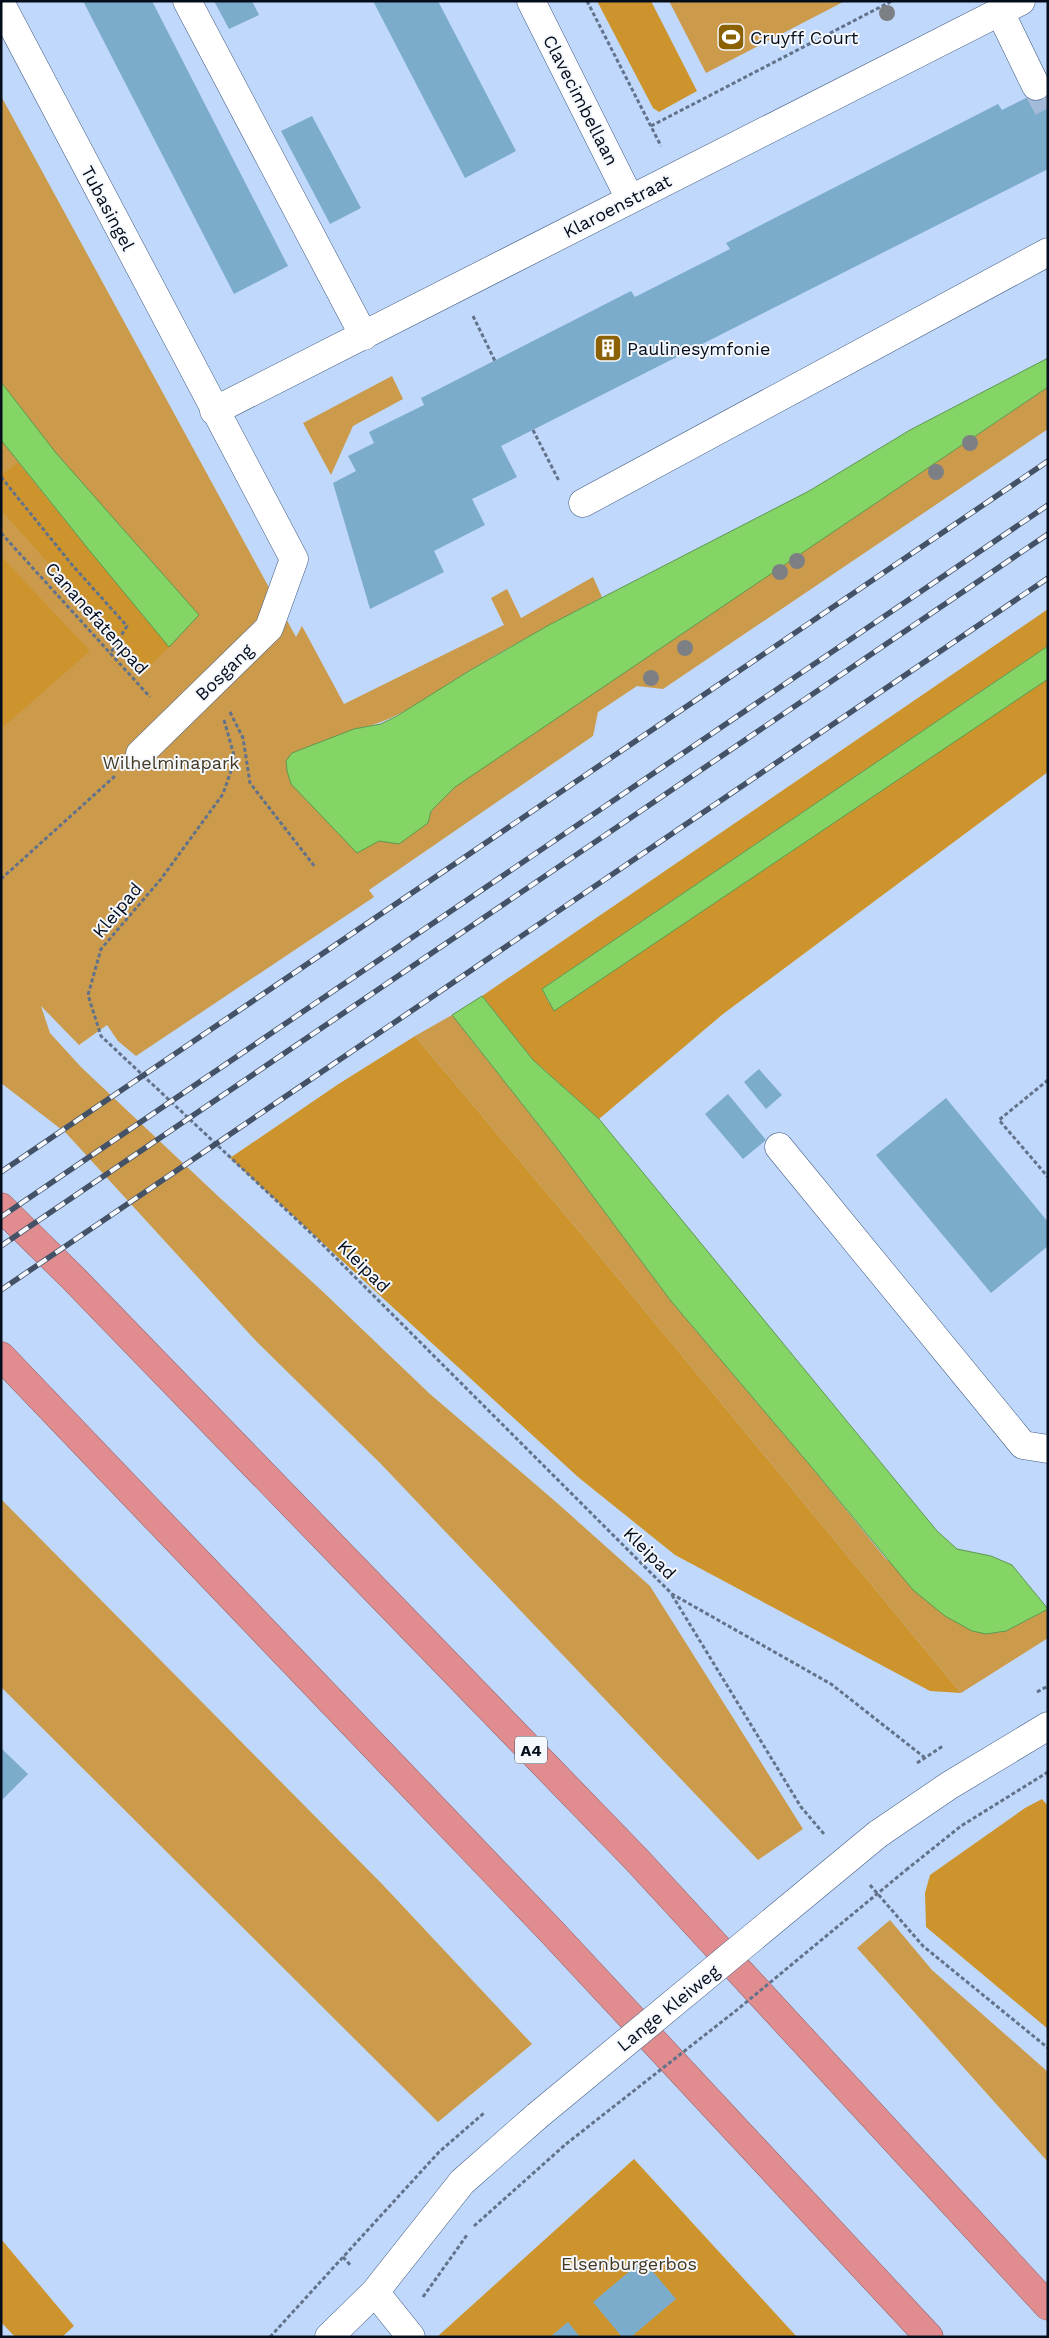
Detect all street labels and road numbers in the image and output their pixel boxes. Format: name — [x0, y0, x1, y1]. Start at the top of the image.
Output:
street label: Clavecimbellaan — [539, 31, 623, 169]
street label: Tubasingel — [77, 162, 139, 254]
street label: Klaroenstraat — [559, 170, 675, 242]
street label: Cananefatenpad — [41, 558, 153, 678]
street label: Bosgang — [191, 639, 258, 705]
street label: Kleipad — [88, 878, 146, 942]
street label: Kleipad — [334, 1236, 394, 1296]
street label: Kleipad — [620, 1523, 680, 1583]
road number: A4 — [515, 1736, 547, 1764]
street label: Lange Kleiweg — [613, 1960, 724, 2056]

